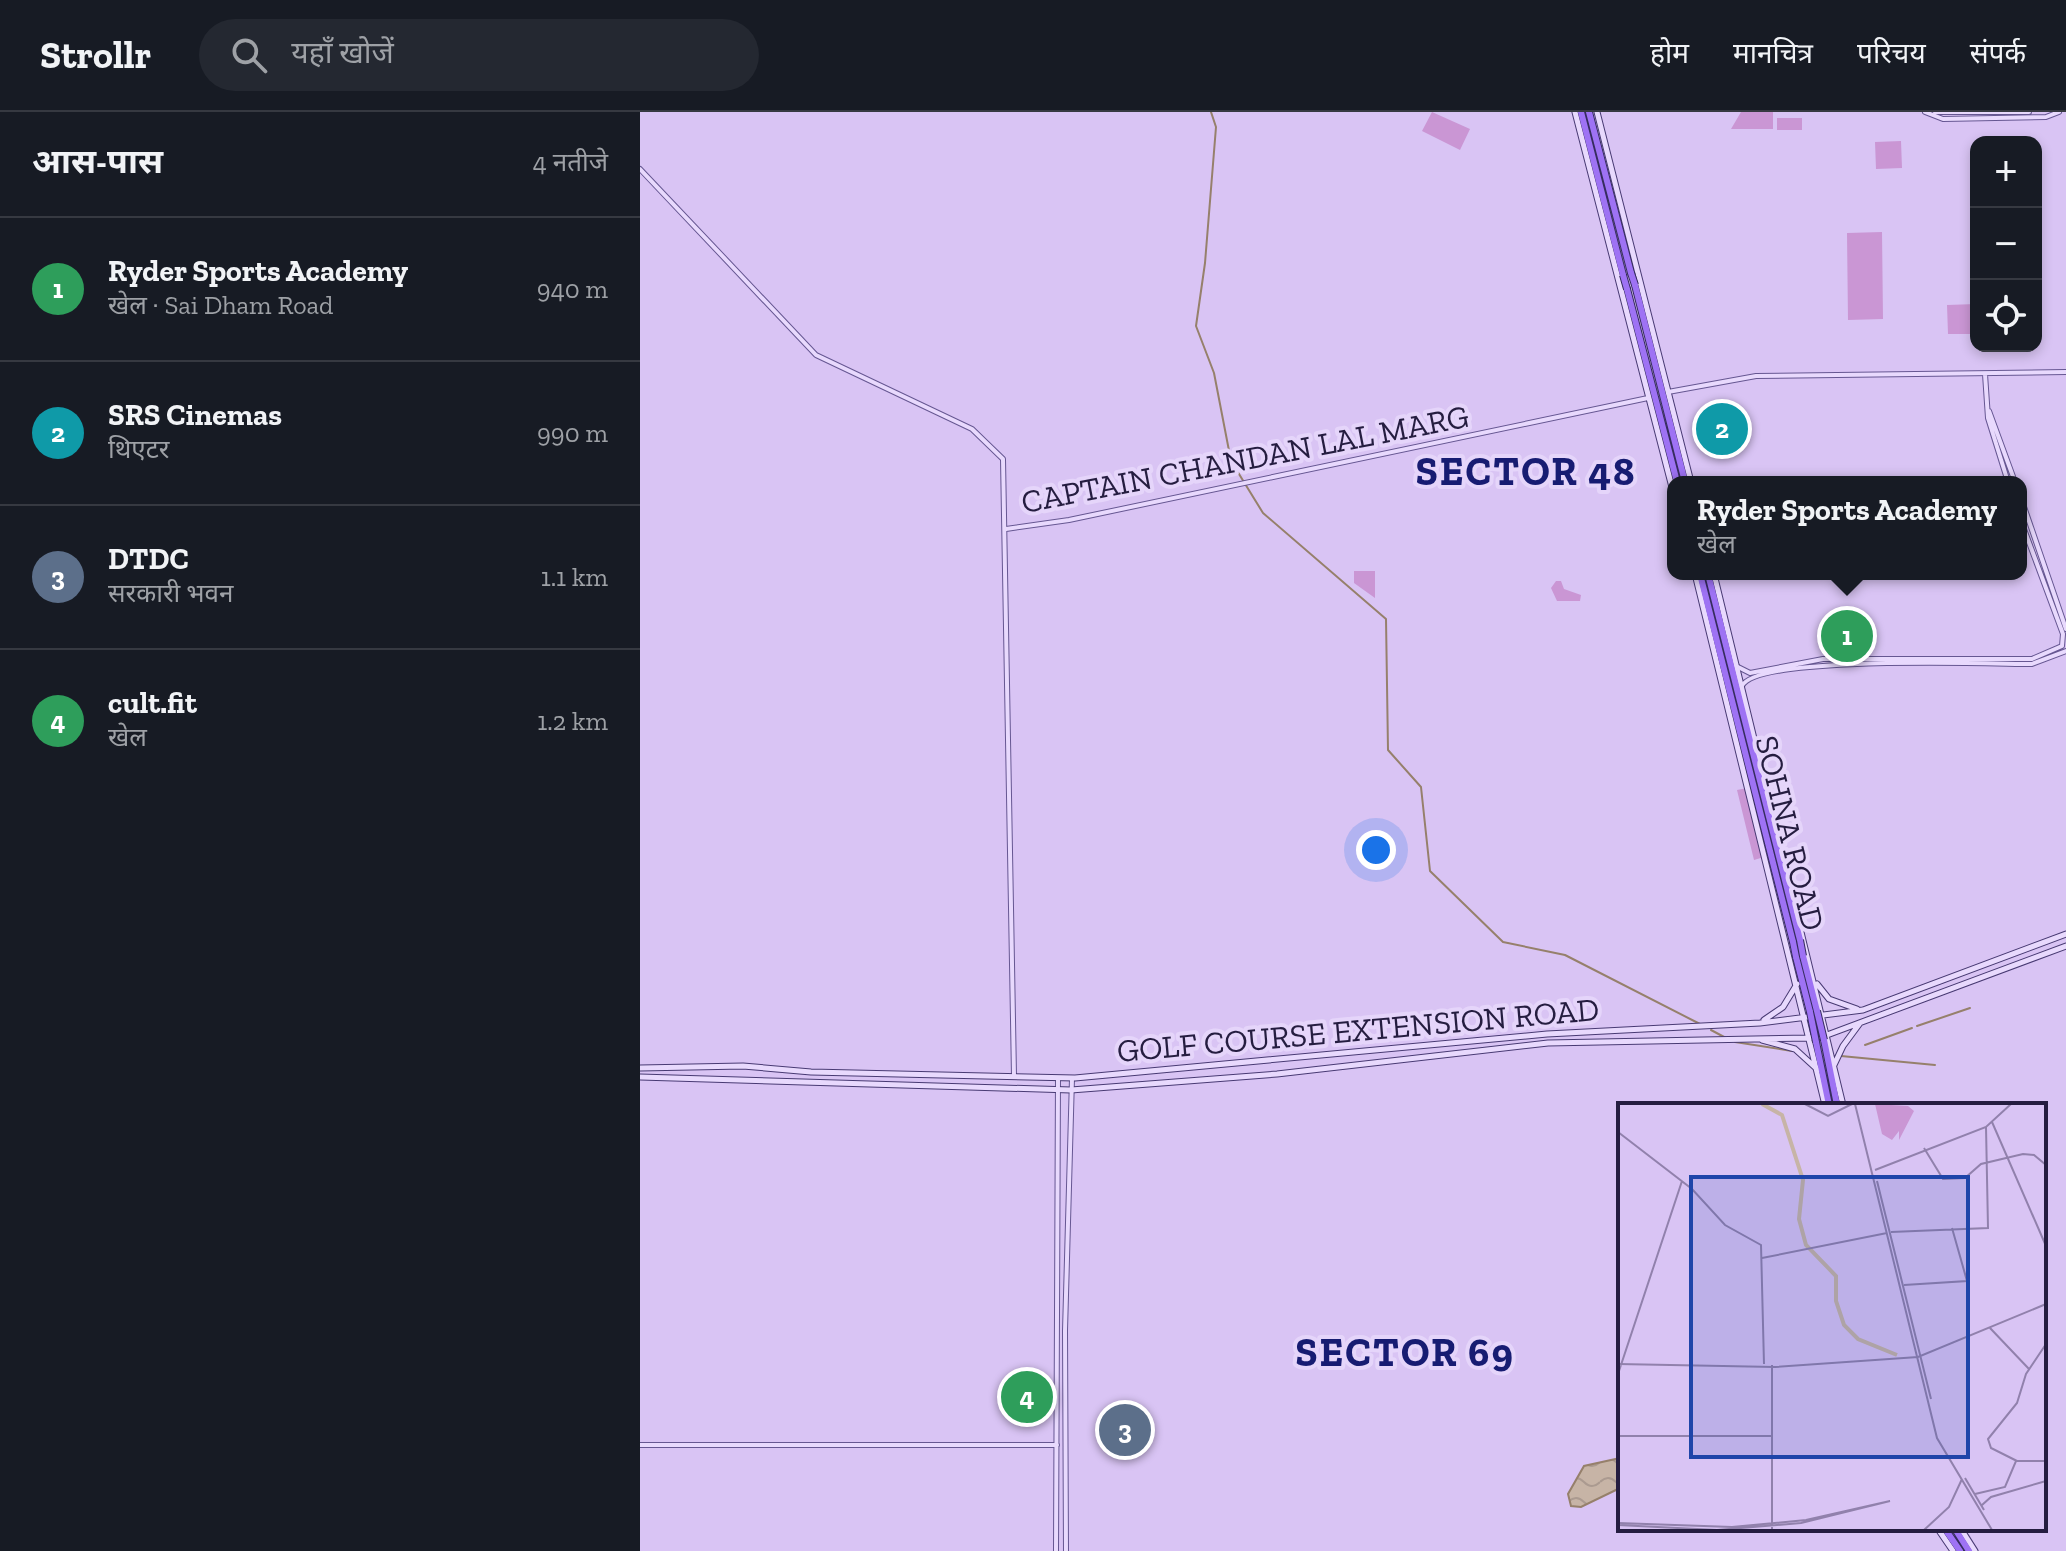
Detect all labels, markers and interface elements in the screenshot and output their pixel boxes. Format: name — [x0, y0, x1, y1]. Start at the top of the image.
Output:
search box — [199, 19, 759, 91]
text: Strollr — [40, 32, 151, 78]
icon: search — [227, 33, 271, 77]
text: यहाँ खोजें — [291, 35, 394, 71]
text: होम — [1650, 37, 1689, 70]
text: मानचित्र — [1733, 37, 1813, 70]
text: परिचय — [1857, 37, 1926, 70]
text: संपर्क — [1970, 37, 2026, 70]
map controls — [1970, 136, 2042, 352]
button: + — [1970, 136, 2042, 208]
text: आस-पास — [32, 141, 163, 182]
text: 4 नतीजे — [533, 146, 608, 178]
button: − — [1970, 208, 2042, 280]
text: Ryder Sports Academy — [108, 253, 408, 289]
text: 1 — [53, 273, 63, 305]
text: 940 m — [537, 273, 608, 305]
button: locate — [1970, 280, 2042, 352]
text: खेल · Sai Dham Road — [108, 289, 333, 321]
text: SRS Cinemas — [108, 397, 282, 433]
street label: CAPTAIN CHANDAN LAL MARG — [1018, 397, 1472, 521]
pin: 2 — [1696, 399, 1748, 459]
text: 2 — [51, 417, 65, 449]
text: 990 m — [537, 417, 608, 449]
text: थिएटर — [108, 433, 169, 465]
district label: SECTOR 48 — [1415, 447, 1637, 495]
popup — [1667, 476, 2027, 580]
text: Ryder Sports Academy — [1697, 492, 1997, 528]
text: खेल — [1697, 528, 1736, 560]
text: DTDC — [108, 541, 189, 577]
text: 3 — [51, 561, 65, 593]
text: 1.1 km — [541, 561, 608, 593]
text: सरकारी भवन — [108, 577, 233, 609]
pin: 1 — [1821, 606, 1873, 666]
text: cult.fit — [108, 685, 197, 721]
text: 4 — [51, 705, 65, 737]
text: 1.2 km — [537, 705, 608, 737]
text: खेल — [108, 721, 147, 753]
street label: SOHNA ROAD — [1747, 732, 1833, 934]
your location — [1356, 830, 1396, 870]
street label: GOLF COURSE EXTENSION ROAD — [1115, 990, 1601, 1070]
inset map — [1618, 1103, 2046, 1531]
district label: SECTOR 69 — [1295, 1328, 1515, 1376]
pin: 4 — [1001, 1367, 1053, 1427]
pin: 3 — [1099, 1400, 1151, 1460]

